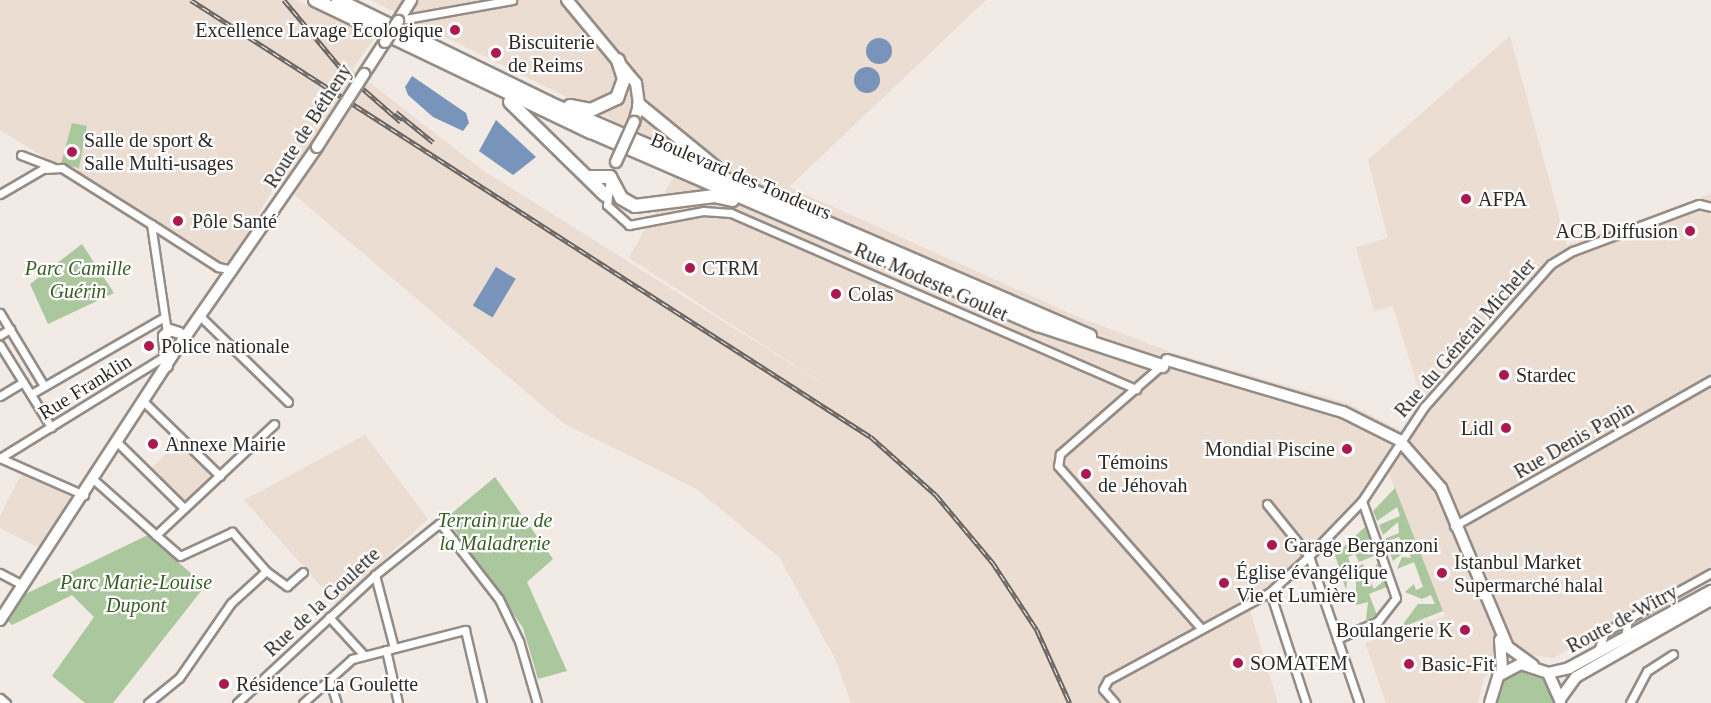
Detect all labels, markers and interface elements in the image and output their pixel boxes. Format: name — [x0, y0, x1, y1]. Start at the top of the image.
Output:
place label: Excellence Lavage Ecologique — [195, 18, 443, 42]
marker: Excellence Lavage Ecologique — [448, 23, 462, 37]
place label: Biscuiterie de Reims — [508, 30, 595, 77]
marker: Biscuiterie de Reims — [489, 46, 503, 60]
street label: Route de Bétheny — [259, 59, 357, 193]
street label: Boulevard des Tondeurs — [647, 127, 835, 225]
place label: Salle de sport & Salle Multi-usages — [84, 128, 233, 175]
marker: Salle de sport & Salle Multi-usages — [65, 145, 79, 159]
place label: AFPA — [1478, 187, 1527, 211]
marker: AFPA — [1459, 192, 1473, 206]
place label: Pôle Santé — [192, 209, 277, 233]
marker: Pôle Santé — [169, 212, 187, 230]
place label: ACB Diffusion — [1556, 219, 1678, 243]
marker: ACB Diffusion — [1683, 224, 1697, 238]
street label: Rue Modeste Goulet — [851, 237, 1011, 327]
street label: Rue du Général Micheler — [1389, 254, 1541, 422]
place label: CTRM — [702, 256, 759, 280]
park label: Parc Camille Guérin — [25, 257, 131, 304]
marker: CTRM — [683, 261, 697, 275]
place label: Colas — [848, 282, 894, 306]
marker: Colas — [829, 287, 843, 301]
place label: Police nationale — [161, 334, 289, 358]
marker: Police nationale — [142, 339, 156, 353]
street label: Rue Franklin — [34, 349, 136, 425]
place label: Stardec — [1516, 363, 1576, 387]
marker: Stardec — [1497, 368, 1511, 382]
street label: Rue Denis Papin — [1510, 396, 1638, 484]
place label: Lidl — [1461, 416, 1494, 440]
marker: Lidl — [1499, 421, 1513, 435]
place label: Annexe Mairie — [165, 432, 286, 456]
marker: Annexe Mairie — [146, 437, 160, 451]
place label: Mondial Piscine — [1204, 437, 1335, 461]
marker: Mondial Piscine — [1340, 442, 1354, 456]
place label: Témoins de Jéhovah — [1098, 450, 1187, 497]
marker: Témoins de Jéhovah — [1079, 467, 1093, 481]
park label: Terrain rue de la Maladrerie — [438, 508, 552, 555]
place label: Garage Berganzoni — [1284, 533, 1439, 557]
marker: Garage Berganzoni — [1265, 538, 1279, 552]
street label: Rue de la Goulette — [259, 542, 385, 662]
place label: Istanbul Market Supermarché halal — [1454, 550, 1603, 597]
place label: Église évangélique Vie et Lumière — [1236, 560, 1388, 607]
marker: Istanbul Market Supermarché halal — [1435, 566, 1449, 580]
park label: Parc Marie-Louise Dupont — [60, 571, 212, 618]
marker: Église évangélique Vie et Lumière — [1217, 576, 1231, 590]
street label: Route de Witry — [1562, 580, 1682, 658]
place label: Boulangerie K — [1336, 618, 1453, 642]
marker: Boulangerie K — [1458, 623, 1472, 637]
place label: SOMATEM — [1250, 651, 1348, 675]
place label: Basic-Fit — [1421, 652, 1494, 676]
marker: SOMATEM — [1231, 656, 1245, 670]
marker: Basic-Fit — [1402, 657, 1416, 671]
place label: Résidence La Goulette — [236, 672, 418, 696]
marker: Résidence La Goulette — [217, 677, 231, 691]

